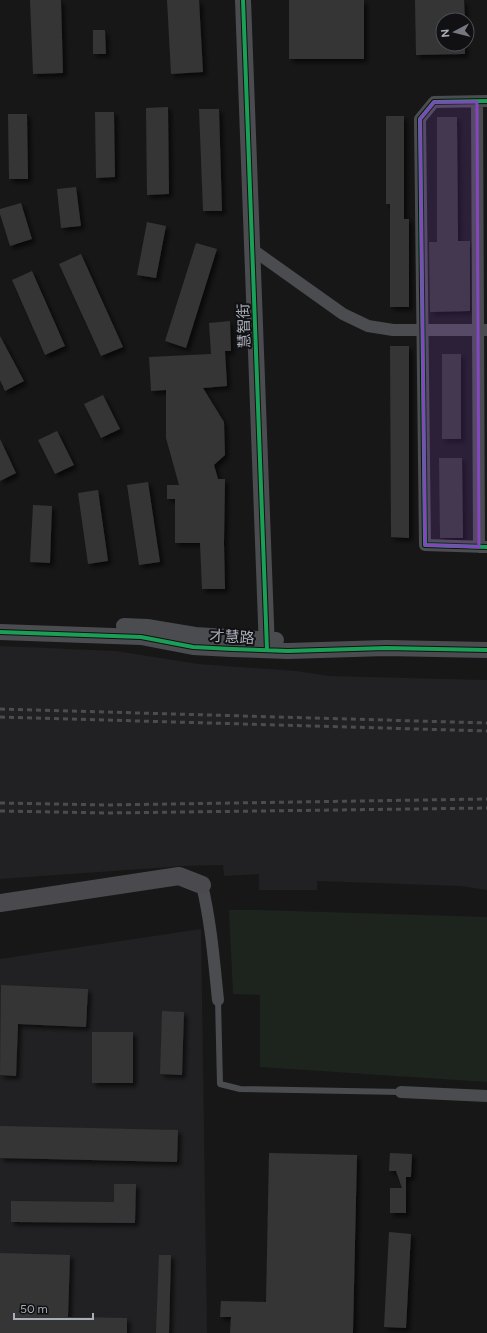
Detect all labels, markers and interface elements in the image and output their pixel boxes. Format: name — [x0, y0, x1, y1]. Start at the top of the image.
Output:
north arrow — [435, 12, 475, 52]
text: N — [439, 28, 453, 38]
street label: 慧智街 — [234, 303, 254, 349]
street label: 才慧路 — [209, 627, 255, 647]
scale bar — [14, 1295, 93, 1321]
text: 50 m — [20, 1302, 48, 1316]

